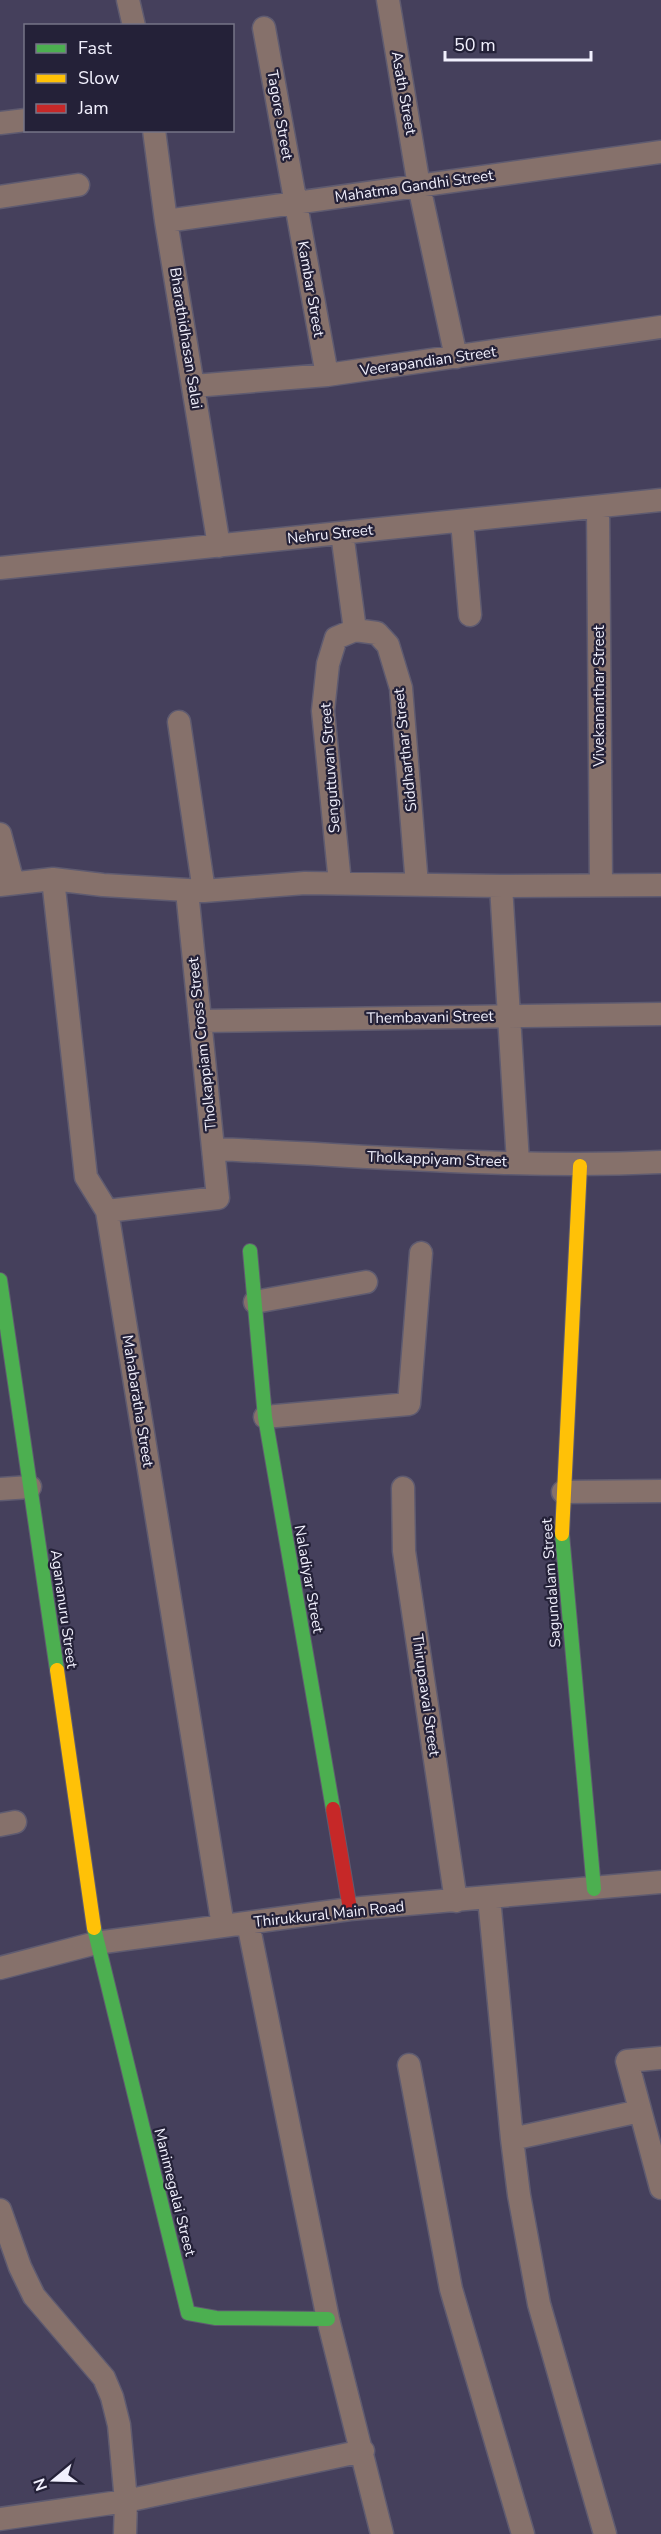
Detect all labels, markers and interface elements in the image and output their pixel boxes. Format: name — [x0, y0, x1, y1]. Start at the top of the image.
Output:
legend — [24, 24, 234, 132]
scale bar — [445, 24, 590, 62]
text: 50 m — [454, 33, 496, 57]
text: Fast — [78, 36, 113, 60]
street label: Asath Street — [387, 50, 421, 137]
text: Slow — [78, 66, 119, 90]
street label: Tagore Street — [262, 68, 298, 162]
text: Jam — [77, 96, 109, 120]
street label: Mahatma Gandhi Street — [333, 165, 495, 207]
street label: Kambar Street — [293, 239, 329, 339]
street label: Bharathidhasan Salai — [165, 266, 207, 410]
street label: Veerapandian Street — [358, 341, 498, 381]
street label: Nehru Street — [286, 519, 375, 548]
street label: Vivekananthar Street — [589, 624, 609, 768]
street label: Siddharthar Street — [388, 686, 421, 813]
street label: Senguttuvan Street — [315, 701, 345, 834]
street label: Tholkappiam Cross Street — [183, 956, 221, 1132]
street label: Thembavani Street — [366, 1006, 495, 1028]
street label: Tholkappiyam Street — [367, 1147, 508, 1171]
street label: Mahabaratha Street — [118, 1333, 158, 1469]
street label: Sagundalam Street — [536, 1517, 565, 1648]
street label: Naladiyar Street — [290, 1523, 328, 1635]
street label: Agananuru Street — [46, 1548, 82, 1670]
street label: Thirupaavai Street — [408, 1633, 445, 1758]
street label: Thirukkural Main Road — [253, 1896, 405, 1932]
street label: Manimegalai Street — [149, 2126, 201, 2259]
north arrow — [24, 2450, 84, 2510]
text: N — [28, 2475, 53, 2494]

